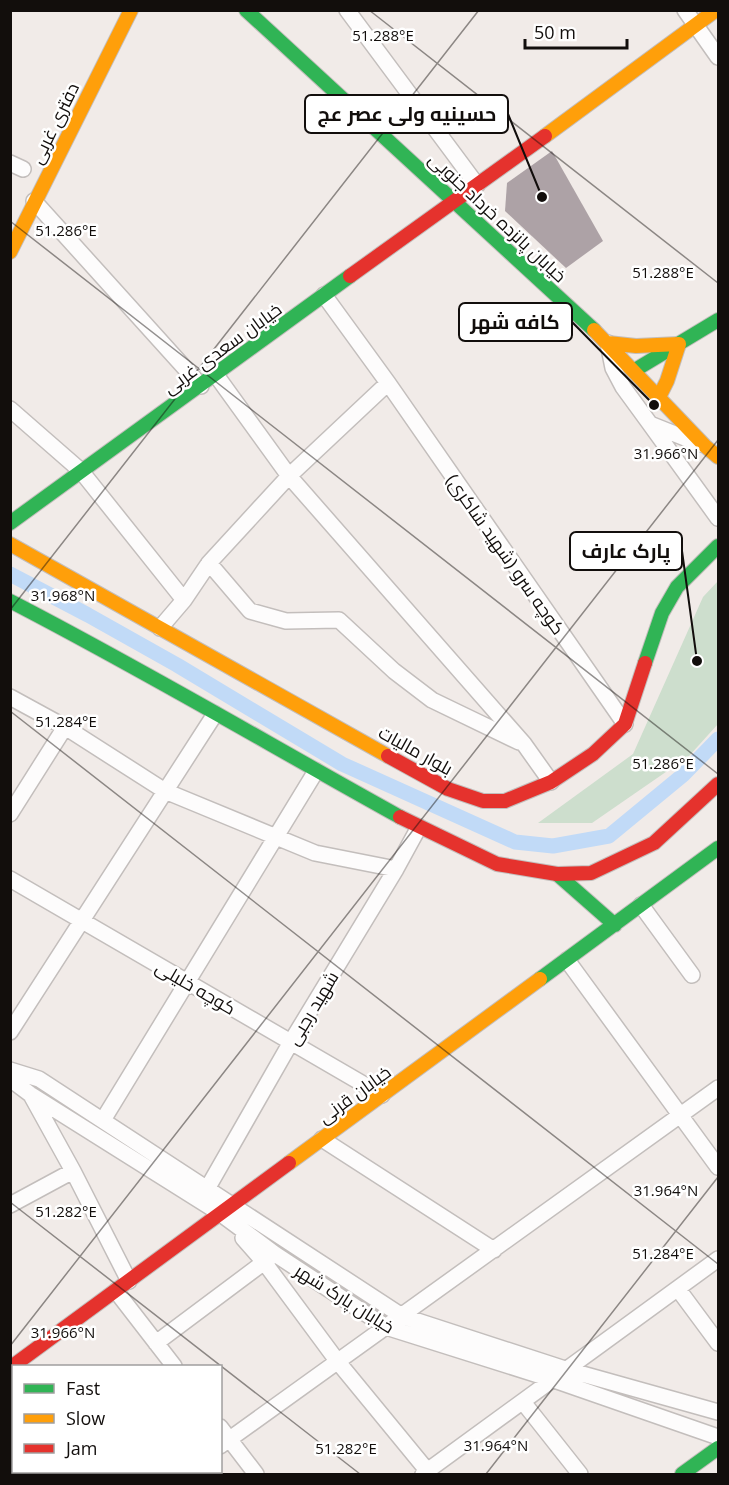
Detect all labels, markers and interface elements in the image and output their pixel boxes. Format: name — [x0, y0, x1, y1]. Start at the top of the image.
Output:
scale bar — [525, 12, 627, 50]
text: 50 m — [534, 20, 576, 44]
text: 51.288°E — [352, 25, 414, 45]
street label: دفتری غربی — [24, 78, 84, 168]
callout: حسینیه ولی عصر عج — [305, 95, 508, 133]
text: حسینیه ولی عصر عج — [318, 100, 496, 128]
street label: خیابان پانزده خرداد جنوبی — [423, 147, 572, 288]
text: 51.286°E — [35, 220, 97, 240]
text: 51.288°E — [632, 262, 694, 282]
street label: خیابان سعدی غربی — [158, 297, 286, 399]
callout: کافه شهر — [459, 303, 572, 341]
text: کافه شهر — [469, 308, 560, 335]
text: 31.966°N — [634, 443, 698, 463]
street label: کوچه سرو (شهید شاکری) — [441, 469, 571, 640]
callout: پارک عارف — [570, 532, 682, 570]
text: پارک عارف — [582, 537, 670, 565]
text: 31.968°N — [31, 585, 95, 605]
text: 51.284°E — [35, 711, 97, 731]
street label: بلوار مالیات — [374, 720, 458, 780]
text: 51.286°E — [632, 753, 694, 773]
street label: کوچه خلیلی — [151, 954, 241, 1021]
street label: شهید رجبی — [281, 967, 343, 1049]
street label: خیابان قرنی — [313, 1059, 395, 1129]
text: 31.964°N — [634, 1180, 698, 1200]
text: 51.282°E — [35, 1201, 97, 1221]
text: 51.284°E — [632, 1243, 694, 1263]
street label: خیابان پارک شهر — [289, 1257, 399, 1339]
text: 31.966°N — [31, 1322, 95, 1342]
legend — [12, 1365, 222, 1473]
text: Fast — [66, 1376, 100, 1400]
text: Slow — [66, 1406, 105, 1430]
text: 31.964°N — [464, 1435, 528, 1455]
text: Jam — [64, 1436, 98, 1460]
text: 51.282°E — [315, 1438, 377, 1458]

